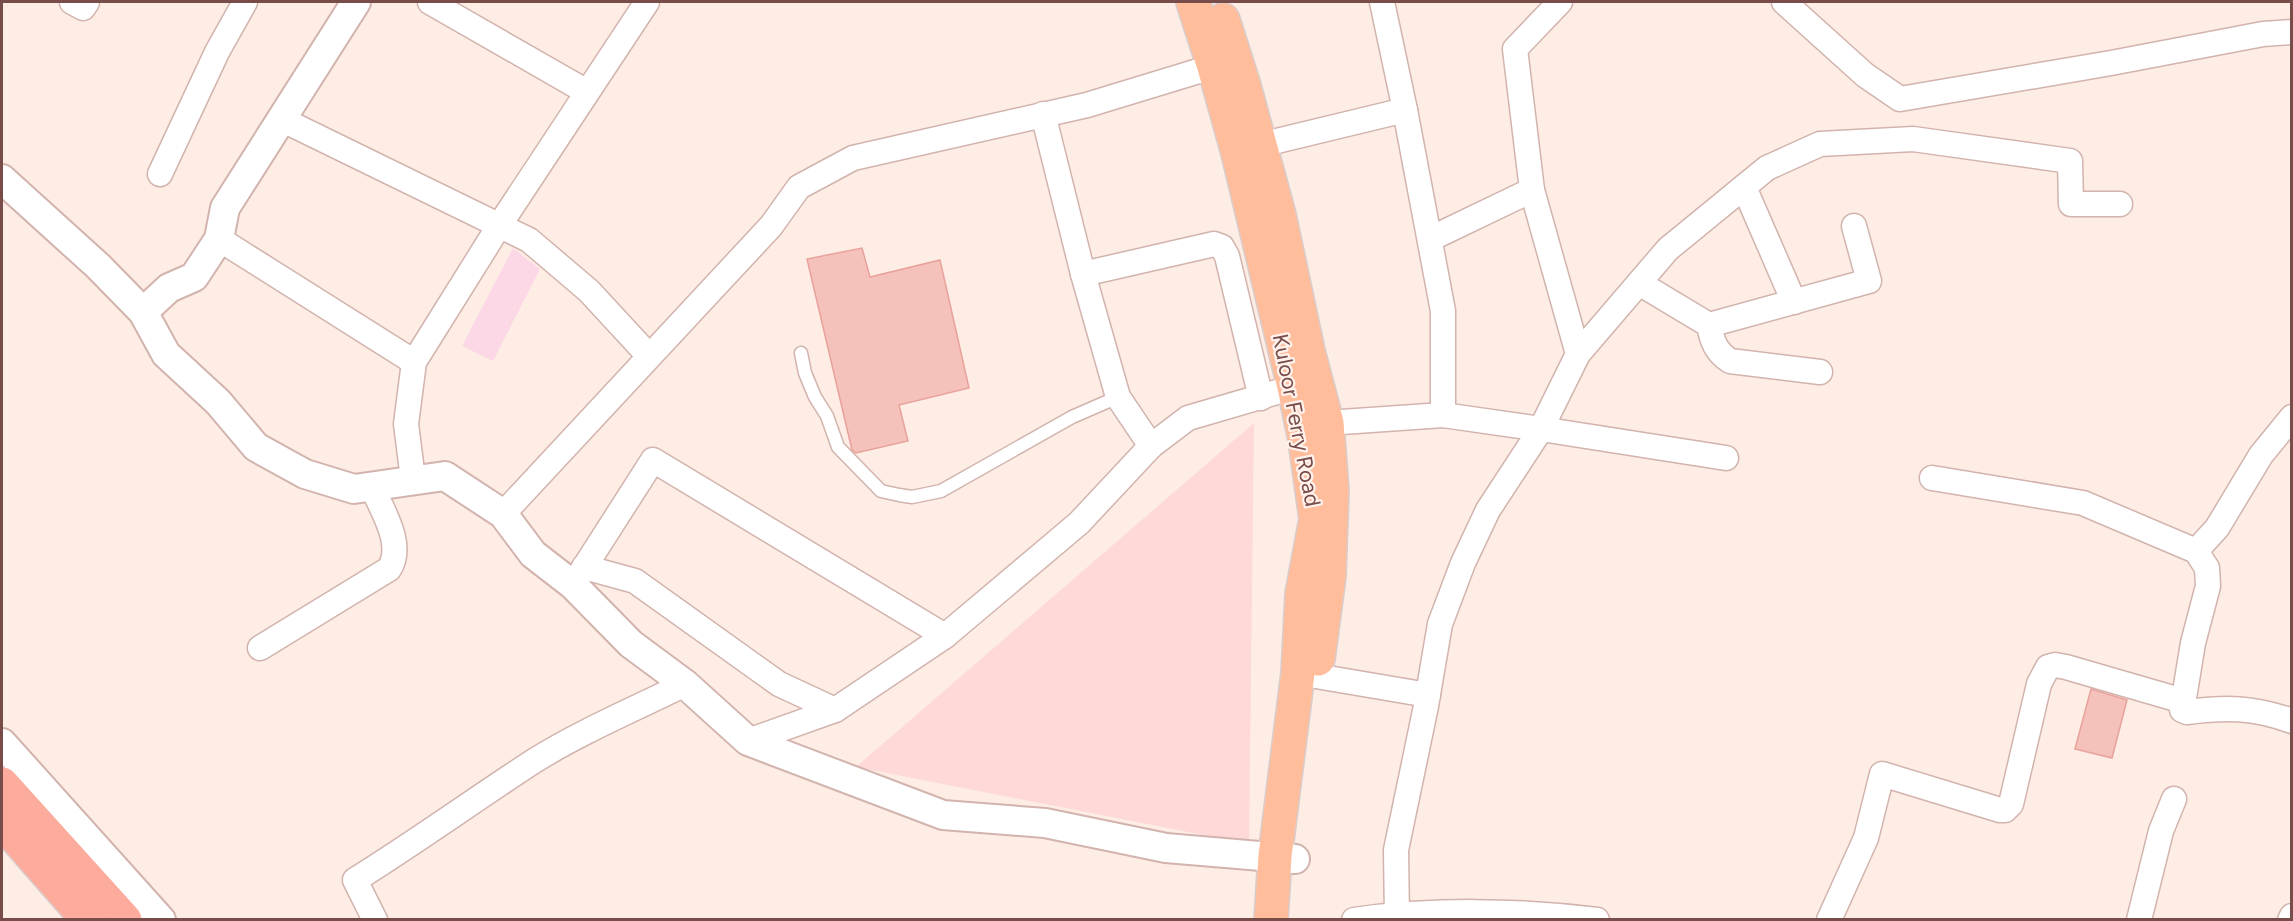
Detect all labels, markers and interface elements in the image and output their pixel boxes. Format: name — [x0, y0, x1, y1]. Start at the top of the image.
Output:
street label: Kuloor Ferry Road — [1267, 332, 1326, 509]

